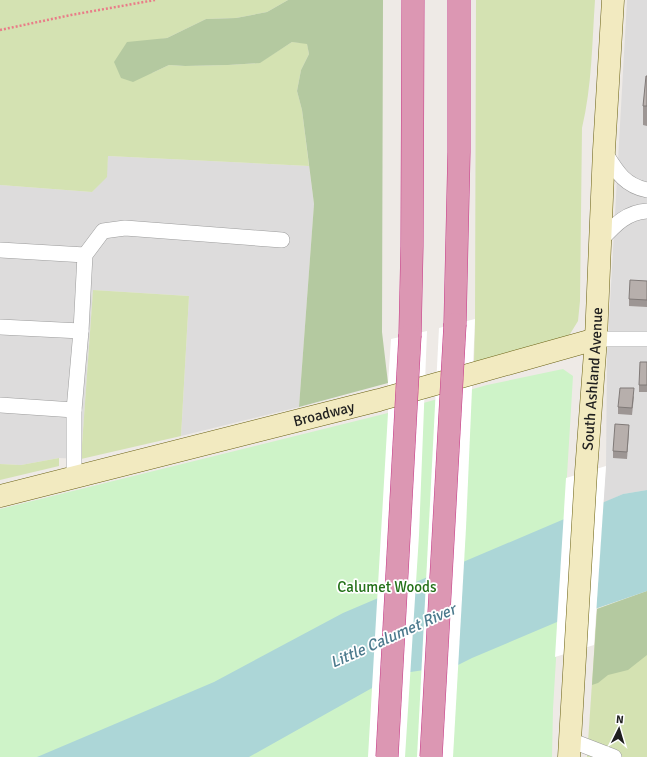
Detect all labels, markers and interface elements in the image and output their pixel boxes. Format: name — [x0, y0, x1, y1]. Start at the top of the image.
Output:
street label: South Ashland Avenue — [579, 307, 606, 451]
street label: Broadway — [291, 398, 356, 430]
park label: Calumet Woods — [337, 578, 437, 596]
water label: Little Calumet River — [327, 599, 461, 673]
north arrow — [599, 709, 639, 749]
text: N — [615, 713, 624, 726]

